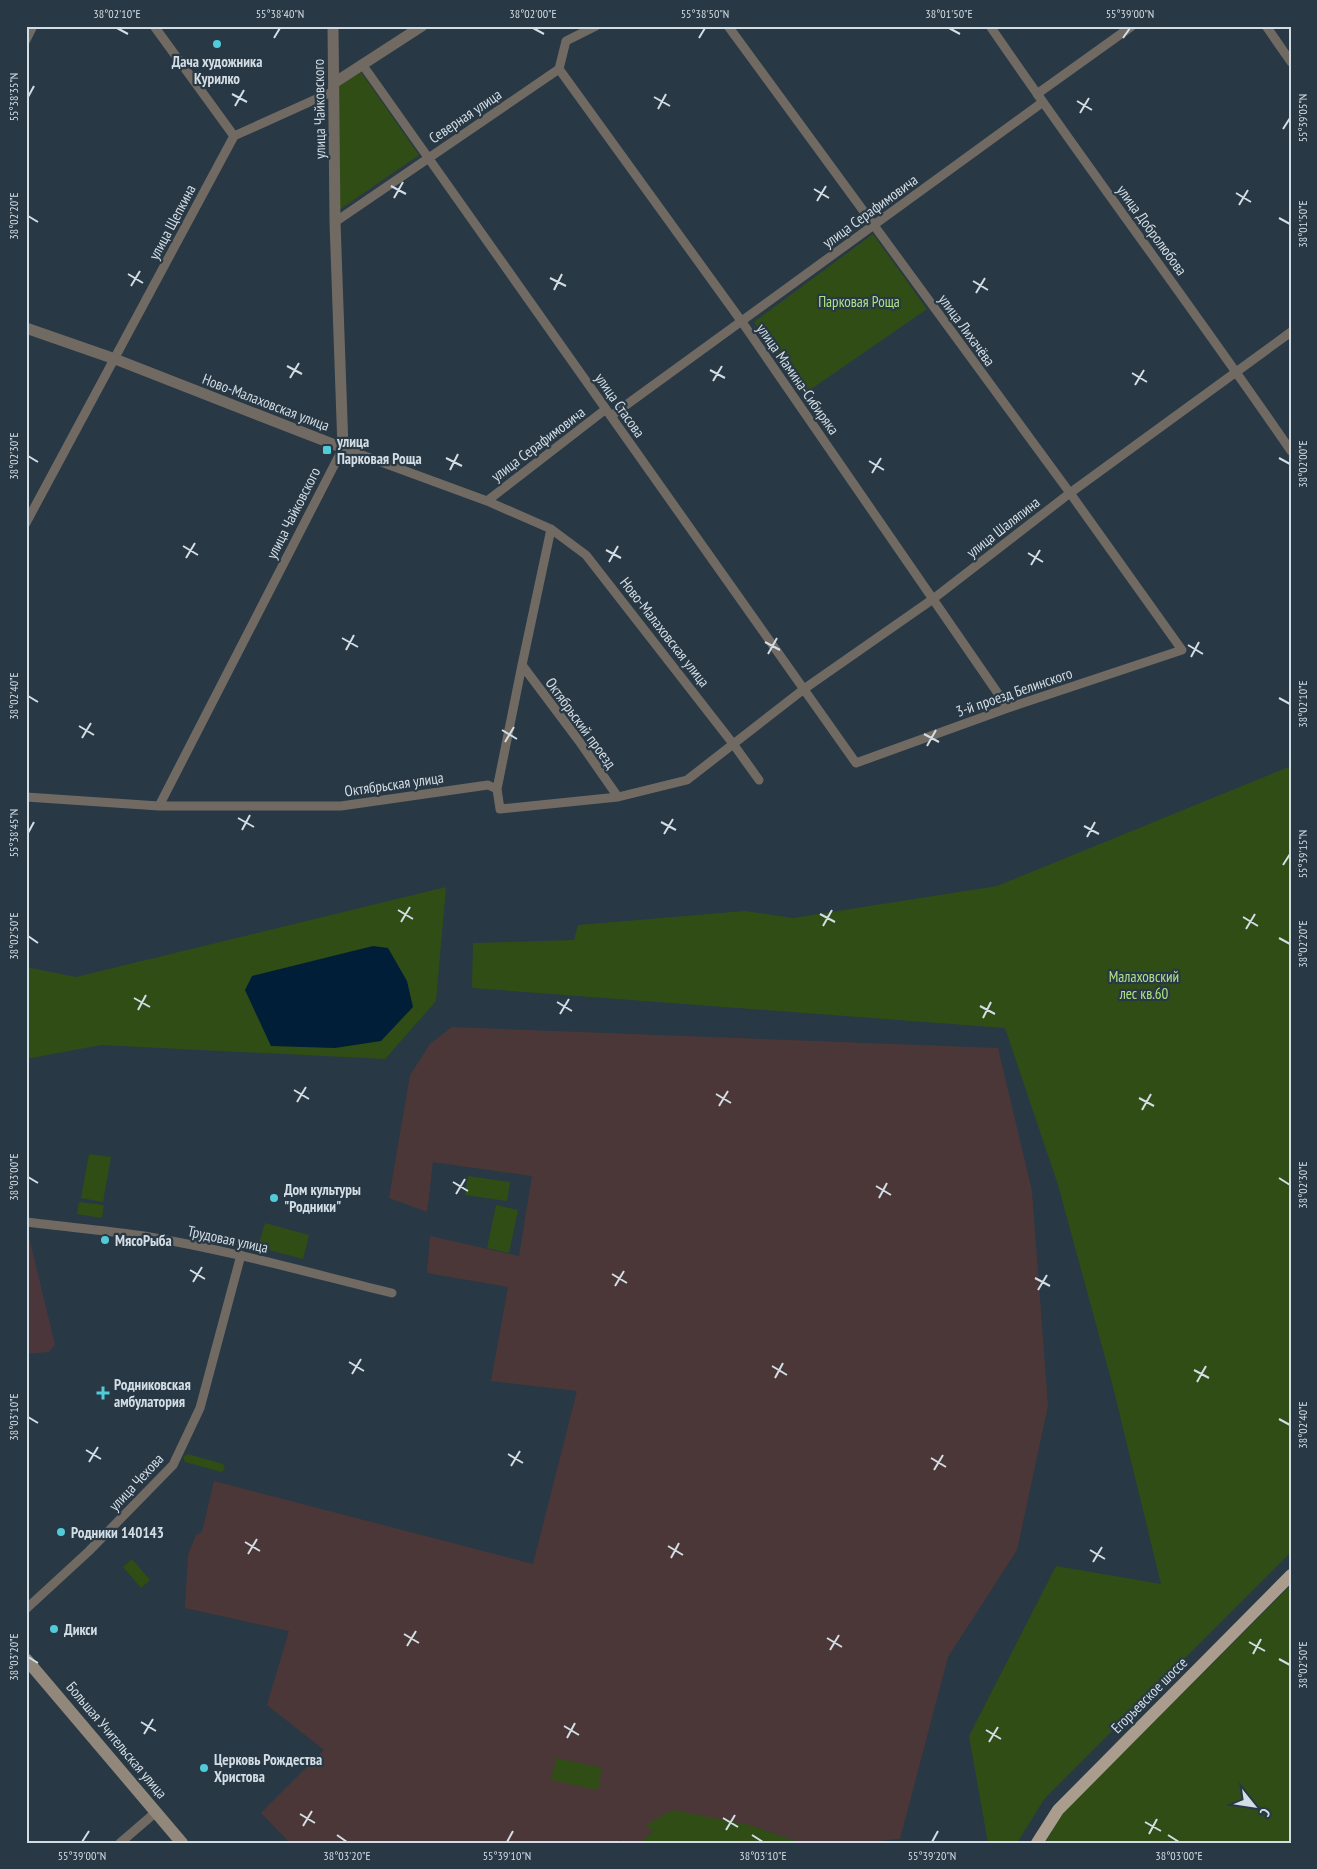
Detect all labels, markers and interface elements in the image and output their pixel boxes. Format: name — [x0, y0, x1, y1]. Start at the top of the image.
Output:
text: 38°02'10"E — [93, 6, 141, 21]
text: 55°38'40"N — [256, 6, 304, 21]
text: 38°02'00"E — [509, 6, 557, 21]
text: 55°38'50"N — [681, 6, 729, 21]
text: 38°01'50"E — [925, 6, 973, 21]
text: 55°39'00"N — [1106, 6, 1154, 21]
marker: Дача художника Курилко — [211, 38, 223, 50]
place label: Дача художника Курилко — [172, 52, 262, 88]
street label: улица Чайковского — [309, 59, 329, 159]
text: 55°38'35"N — [6, 73, 21, 121]
street label: Северная улица — [425, 85, 505, 147]
text: 55°39'05"N — [1295, 94, 1310, 142]
street label: улица Серафимовича — [819, 170, 921, 252]
street label: улица Щепкина — [144, 181, 200, 263]
street label: улица Добролюбова — [1113, 181, 1191, 279]
text: 38°02'20"E — [6, 192, 21, 240]
text: 38°01'50"E — [1295, 200, 1310, 248]
street label: улица Лихачёва — [935, 290, 999, 370]
park label: Парковая Роща — [818, 292, 900, 311]
street label: улица Мамина-Сибиряка — [753, 320, 843, 438]
street label: Ново-Малаховская улица — [200, 369, 332, 435]
street label: улица Стасова — [591, 369, 649, 441]
street label: улица Серафимовича — [487, 402, 589, 486]
text: 38°02'30"E — [6, 432, 21, 480]
place label: улица Парковая Роща — [336, 432, 422, 468]
text: 38°02'00"E — [1295, 440, 1310, 488]
marker: улица Парковая Роща — [321, 444, 333, 456]
street label: улица Чайковского — [262, 464, 324, 562]
street label: улица Шаляпина — [963, 492, 1043, 562]
street label: Ново-Малаховская улица — [616, 573, 714, 691]
street label: 3-й проезд Белинского — [953, 663, 1075, 721]
text: 38°02'40"E — [6, 672, 21, 720]
street label: Октябрьский проезд — [542, 674, 621, 773]
text: 38°02'10"E — [1295, 680, 1310, 728]
street label: Октябрьская улица — [343, 768, 445, 800]
text: 55°38'45"N — [6, 809, 21, 857]
text: 55°39'15"N — [1295, 830, 1310, 878]
text: 38°02'50"E — [6, 912, 21, 960]
text: 38°02'20"E — [1295, 920, 1310, 968]
park label: Малаховский лес кв.60 — [1109, 967, 1179, 1003]
text: 38°03'00"E — [6, 1153, 21, 1201]
text: 38°02'30"E — [1295, 1161, 1310, 1209]
place label: Дом культуры "Родники" — [284, 1180, 361, 1216]
marker: Дом культуры "Родники" — [268, 1192, 280, 1204]
street label: Трудовая улица — [186, 1221, 270, 1257]
place label: МясоРыба — [115, 1231, 172, 1250]
marker: МясоРыба — [99, 1234, 111, 1246]
place label: Родниковская амбулатория — [114, 1375, 191, 1411]
marker: Родниковская амбулатория — [96, 1386, 110, 1400]
text: 38°03'10"E — [6, 1393, 21, 1441]
text: 38°02'40"E — [1295, 1401, 1310, 1449]
street label: улица Чехова — [105, 1449, 167, 1515]
place label: Родники 140143 — [71, 1523, 164, 1542]
marker: Родники 140143 — [55, 1526, 67, 1538]
place label: Дикси — [64, 1620, 98, 1639]
marker: Дикси — [48, 1623, 60, 1635]
text: 38°03'20"E — [6, 1633, 21, 1681]
text: 38°02'50"E — [1295, 1641, 1310, 1689]
street label: Егорьевское шоссе — [1107, 1653, 1191, 1737]
street label: Большая Учительская улица — [63, 1678, 171, 1802]
place label: Церковь Рождества Христова — [214, 1750, 322, 1786]
marker: Церковь Рождества Христова — [198, 1762, 210, 1774]
north arrow — [1230, 1782, 1280, 1832]
text: С — [1256, 1805, 1275, 1820]
text: 55°39'00"N — [58, 1848, 106, 1863]
text: 38°03'20"E — [323, 1848, 371, 1863]
text: 55°39'10"N — [483, 1848, 531, 1863]
text: 38°03'10"E — [739, 1848, 787, 1863]
text: 55°39'20"N — [908, 1848, 956, 1863]
text: 38°03'00"E — [1155, 1848, 1203, 1863]

